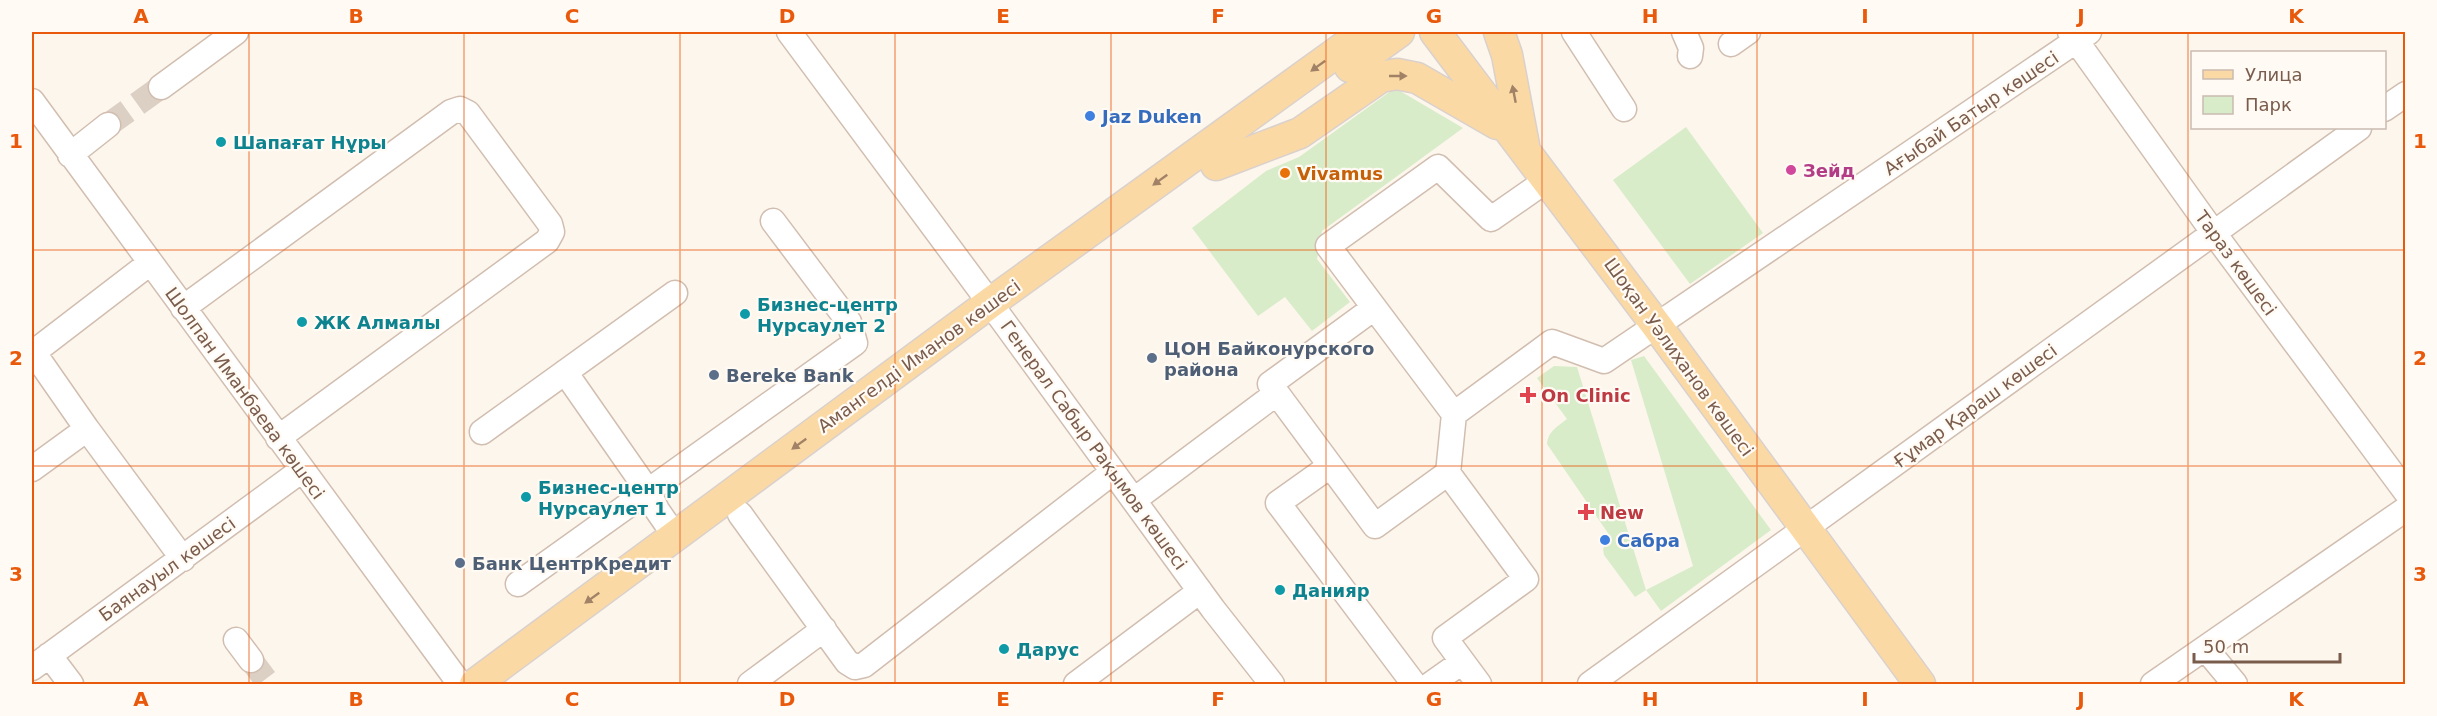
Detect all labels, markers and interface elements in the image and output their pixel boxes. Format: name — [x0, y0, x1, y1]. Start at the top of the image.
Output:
text: A — [133, 4, 149, 28]
text: B — [348, 4, 364, 28]
text: C — [565, 4, 579, 28]
text: D — [779, 4, 795, 28]
text: E — [996, 4, 1010, 28]
text: F — [1211, 4, 1225, 28]
text: G — [1426, 4, 1442, 28]
text: H — [1642, 4, 1658, 28]
text: I — [1861, 4, 1869, 28]
text: J — [2075, 4, 2085, 28]
text: K — [2288, 4, 2305, 28]
street label: Ағыбай Батыр көшесі — [1880, 47, 2062, 179]
legend — [2191, 51, 2386, 129]
one-way arrow — [1310, 60, 1326, 72]
text: Улица — [2245, 64, 2302, 85]
one-way arrow — [1389, 71, 1408, 81]
one-way arrow — [1509, 84, 1518, 103]
text: Парк — [2245, 94, 2292, 115]
place label: Jaz Duken — [1100, 106, 1202, 127]
marker: Jaz Duken — [1083, 109, 1097, 123]
text: 1 — [9, 129, 23, 153]
text: 1 — [2413, 129, 2427, 153]
place label: Шапағат Нұры — [233, 132, 387, 153]
marker: Шапағат Нұры — [214, 135, 228, 149]
place label: Зейд — [1803, 160, 1855, 181]
place label: Vivamus — [1297, 163, 1383, 184]
marker: Зейд — [1784, 163, 1798, 177]
marker: Vivamus — [1278, 166, 1292, 180]
one-way arrow — [1153, 174, 1168, 186]
street label: Тараз көшесі — [2190, 206, 2281, 319]
street label: Шоқан Уәлиханов көшесі — [1600, 254, 1758, 460]
street label: Амангелді Иманов көшесі — [814, 275, 1024, 437]
street label: Шолпан Иманбаева көшесі — [161, 283, 329, 503]
place label: Бизнес-центр Нурсаулет 2 — [757, 294, 898, 336]
marker: Бизнес-центр Нурсаулет 2 — [738, 307, 752, 321]
place label: ЖК Алмалы — [314, 312, 440, 333]
marker: ЖК Алмалы — [295, 315, 309, 329]
street label: Генерал Сабыр Рақымов көшесі — [996, 316, 1192, 574]
place label: ЦОН Байконурского района — [1164, 338, 1374, 380]
street label: Ғұмар Қараш көшесі — [1889, 340, 2061, 472]
text: 2 — [9, 346, 23, 370]
text: 2 — [2413, 346, 2427, 370]
marker: ЦОН Байконурского района — [1145, 351, 1159, 365]
place label: Bereke Bank — [726, 365, 855, 386]
marker: Bereke Bank — [707, 368, 721, 382]
place label: On Clinic — [1541, 385, 1631, 406]
marker: On Clinic — [1519, 386, 1537, 404]
one-way arrow — [792, 438, 808, 450]
place label: Бизнес-центр Нурсаулет 1 — [538, 477, 679, 519]
marker: Бизнес-центр Нурсаулет 1 — [519, 490, 533, 504]
place label: New — [1600, 502, 1644, 523]
marker: New — [1577, 503, 1595, 521]
street label: Баянауыл көшесі — [95, 512, 239, 626]
place label: Сабра — [1617, 530, 1680, 551]
marker: Сабра — [1598, 533, 1612, 547]
place label: Банк ЦентрКредит — [472, 553, 671, 574]
marker: Банк ЦентрКредит — [453, 556, 467, 570]
text: 3 — [9, 562, 23, 586]
text: 3 — [2413, 562, 2427, 586]
place label: Данияр — [1292, 580, 1370, 601]
marker: Данияр — [1273, 583, 1287, 597]
one-way arrow — [584, 591, 599, 603]
scale bar — [2194, 626, 2340, 664]
text: 50 m — [2203, 636, 2249, 657]
place label: Дарус — [1016, 639, 1079, 660]
marker: Дарус — [997, 642, 1011, 656]
text: A — [133, 687, 149, 711]
text: B — [348, 687, 364, 711]
text: C — [565, 687, 579, 711]
text: D — [779, 687, 795, 711]
text: E — [996, 687, 1010, 711]
text: F — [1211, 687, 1225, 711]
text: G — [1426, 687, 1442, 711]
text: H — [1642, 687, 1658, 711]
text: I — [1861, 687, 1869, 711]
text: J — [2075, 687, 2085, 711]
text: K — [2288, 687, 2305, 711]

